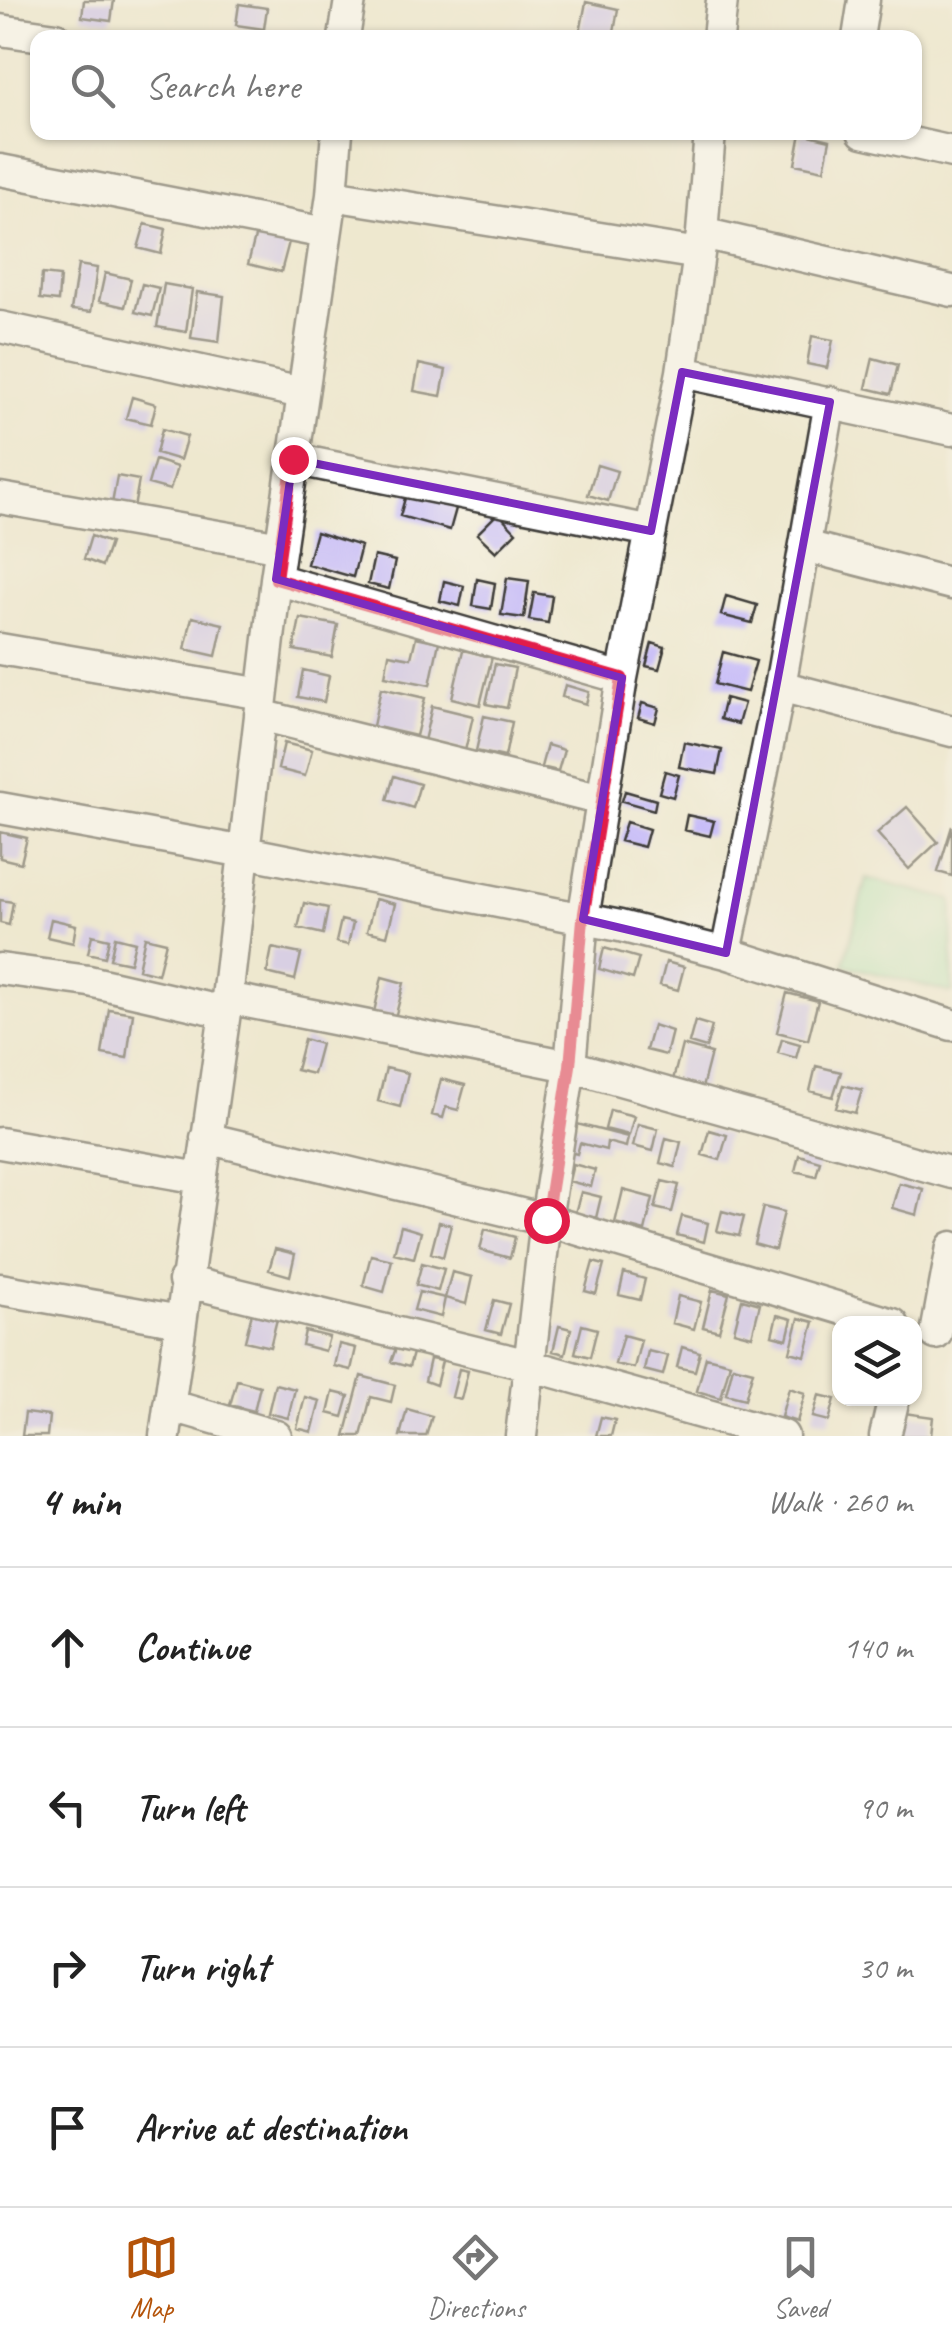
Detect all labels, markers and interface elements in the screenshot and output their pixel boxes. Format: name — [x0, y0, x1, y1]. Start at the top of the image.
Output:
search box — [30, 30, 922, 140]
icon: search — [65, 58, 120, 113]
text: Search here — [145, 62, 300, 109]
route end — [271, 437, 317, 483]
route start — [524, 1198, 570, 1244]
map controls — [832, 1316, 922, 1406]
button: layers — [832, 1316, 922, 1406]
text: 4 min — [40, 1475, 120, 1528]
text: Walk · 260 m — [768, 1481, 912, 1522]
icon: ahead — [40, 1620, 95, 1675]
text: Continue — [135, 1624, 249, 1671]
text: 140 m — [843, 1627, 912, 1668]
icon: left — [40, 1780, 95, 1835]
text: Turn left — [135, 1784, 245, 1831]
text: 90 m — [858, 1787, 912, 1828]
icon: right — [40, 1940, 95, 1995]
text: Turn right — [135, 1944, 269, 1991]
text: 30 m — [858, 1947, 912, 1988]
icon: arrive — [40, 2100, 95, 2155]
text: Arrive at destination — [135, 2104, 407, 2151]
tab: Map — [124, 2230, 179, 2325]
tab: Directions — [427, 2230, 525, 2325]
tab: Saved — [773, 2230, 828, 2325]

